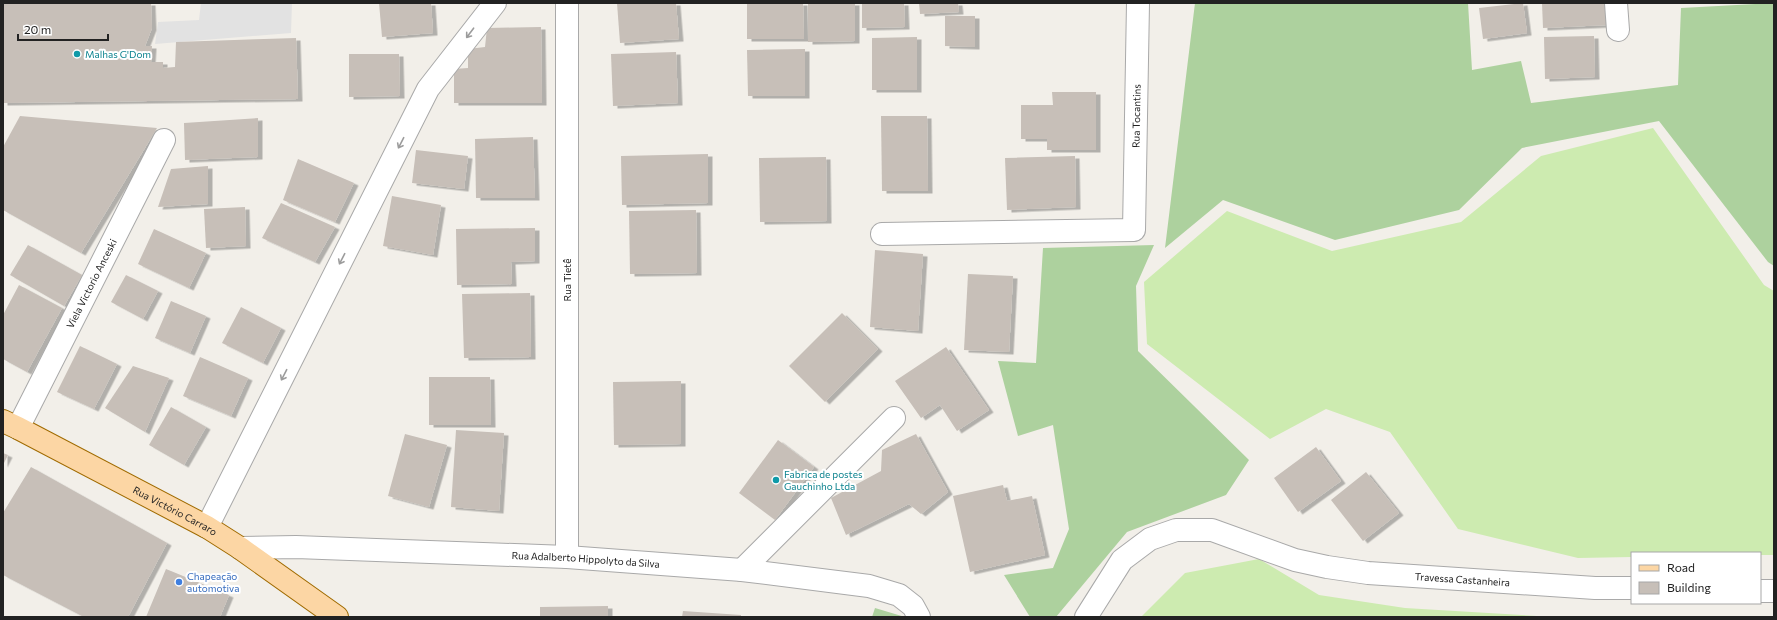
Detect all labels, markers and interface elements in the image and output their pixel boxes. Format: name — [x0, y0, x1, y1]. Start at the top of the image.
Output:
scale bar — [18, 16, 108, 42]
text: 20 m — [24, 22, 51, 36]
one-way arrow — [466, 28, 475, 39]
place label: Malhas G'Dom — [85, 48, 151, 60]
marker: Malhas G'Dom — [72, 49, 82, 59]
street label: Rua Tocantins — [1129, 84, 1143, 148]
one-way arrow — [397, 136, 404, 148]
street label: Viela Victorio Anceski — [64, 237, 119, 330]
one-way arrow — [338, 252, 346, 264]
street label: Rua Tietê — [561, 259, 573, 301]
one-way arrow — [280, 368, 287, 380]
place label: Fabrica de postes Gauchinho Ltda — [784, 468, 863, 492]
marker: Fabrica de postes Gauchinho Ltda — [771, 475, 781, 485]
street label: Rua Victório Carraro — [131, 483, 219, 538]
street label: Rua Adalberto Hippolyto da Silva — [511, 549, 660, 570]
legend — [1631, 552, 1761, 604]
text: Road — [1667, 560, 1695, 574]
place label: Chapeação automotiva — [187, 570, 239, 594]
street label: Travessa Castanheira — [1414, 570, 1510, 588]
marker: Chapeação automotiva — [174, 577, 184, 587]
text: Building — [1667, 580, 1711, 594]

